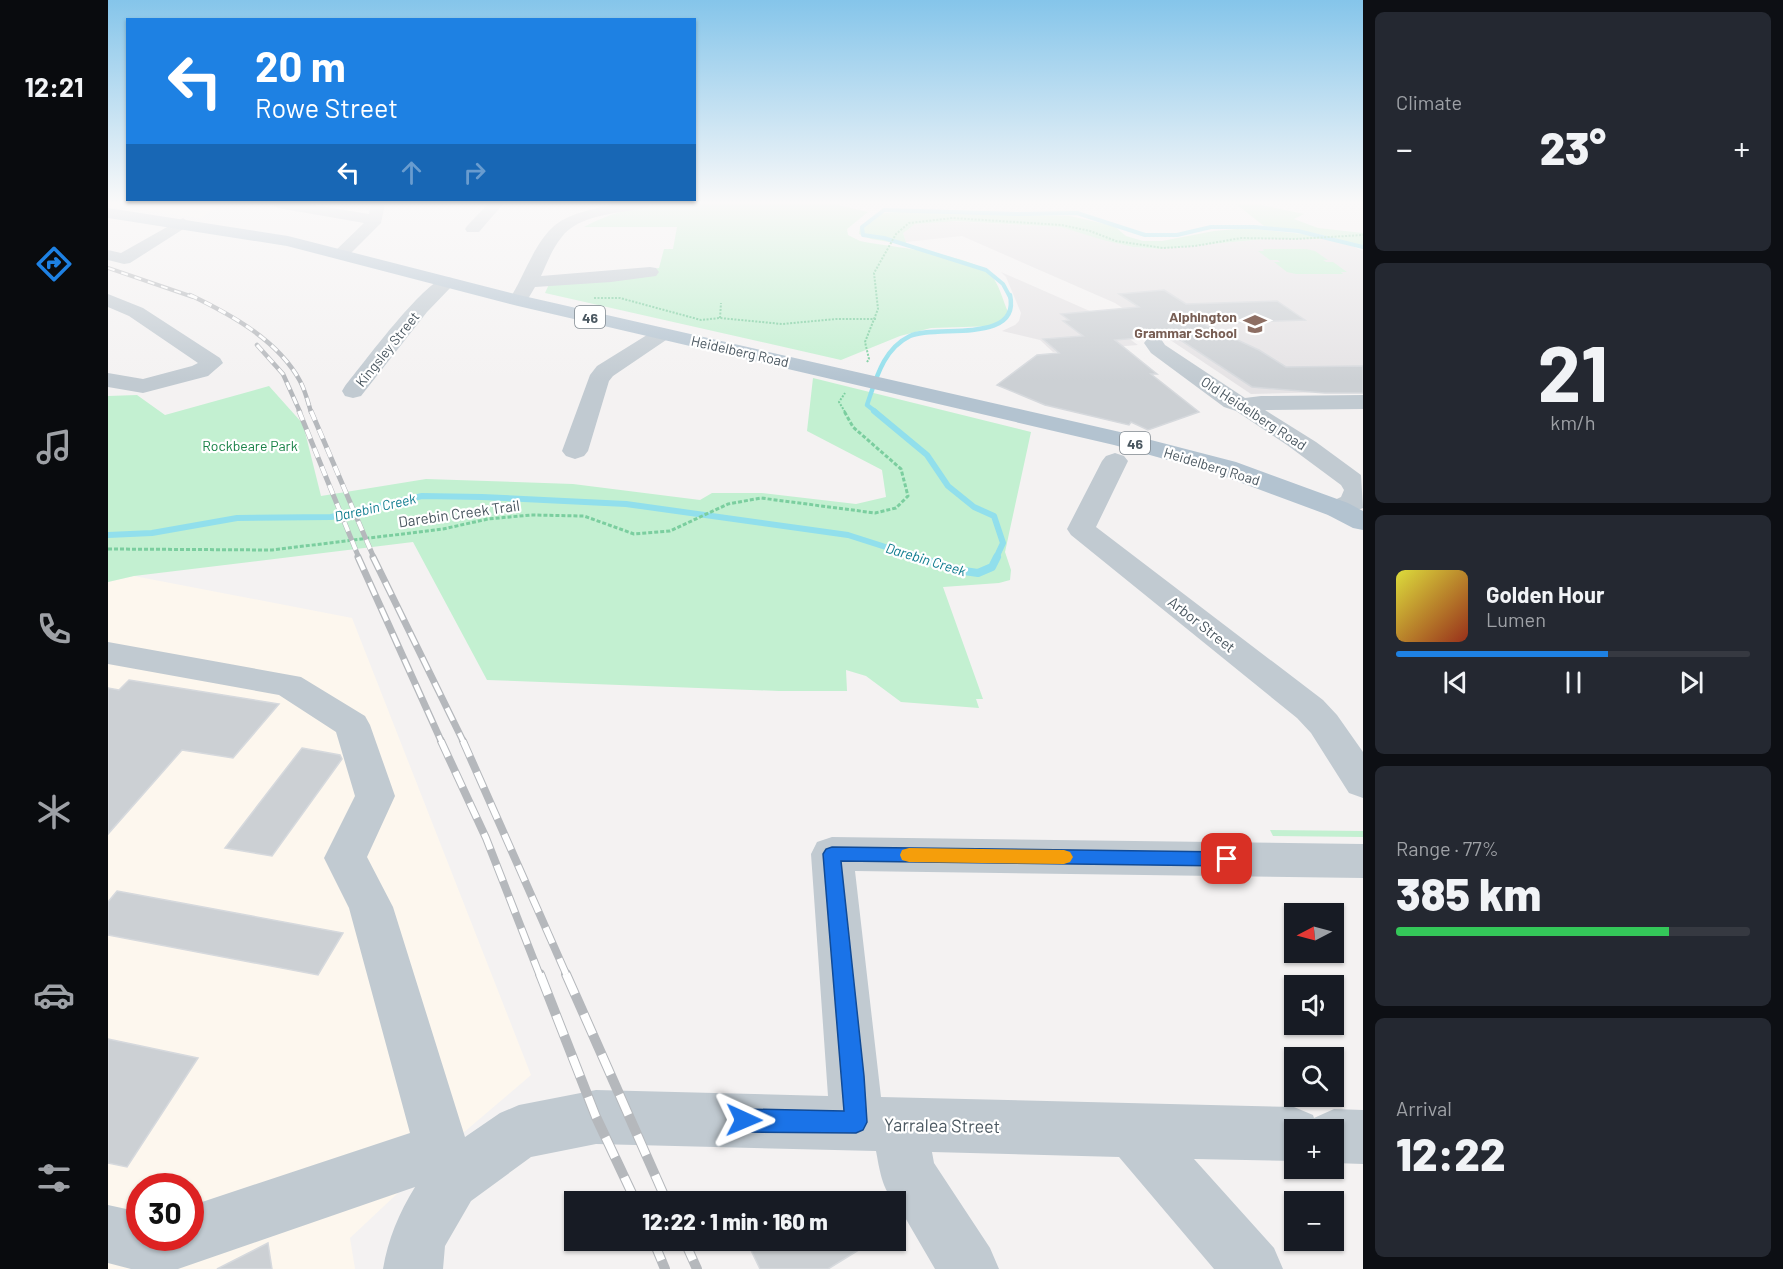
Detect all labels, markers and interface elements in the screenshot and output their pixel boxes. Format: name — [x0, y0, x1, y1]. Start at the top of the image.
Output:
text: 20 m — [255, 40, 346, 90]
icon: left — [156, 42, 234, 120]
text: 12:21 — [24, 70, 84, 102]
text: Climate — [1396, 90, 1462, 114]
text: Rowe Street — [255, 91, 398, 123]
text: 23° — [1540, 120, 1606, 174]
text: − — [1396, 128, 1413, 168]
text: + — [1733, 128, 1750, 168]
icon: left — [332, 156, 365, 189]
icon: ahead — [395, 156, 428, 189]
icon: right — [458, 156, 491, 189]
icon: directions — [33, 243, 75, 285]
road number: 46 — [575, 306, 605, 328]
street label: Kingsley Street — [352, 308, 422, 390]
place label: Alphington Grammar School — [1134, 308, 1237, 341]
school or university icon: Alphington Grammar School — [1242, 311, 1268, 337]
text: 21 — [1538, 324, 1608, 418]
street label: Heidelberg Road — [690, 332, 790, 370]
street label: Old Heidelberg Road — [1198, 373, 1310, 453]
text: km/h — [1550, 410, 1596, 434]
icon: music — [33, 426, 75, 468]
road number: 46 — [1120, 432, 1150, 454]
park label: Rockbeare Park — [202, 437, 298, 454]
street label: Heidelberg Road — [1162, 443, 1262, 489]
water label: Darebin Creek — [333, 489, 418, 525]
street label: Darebin Creek Trail — [397, 496, 521, 530]
water label: Darebin Creek — [884, 539, 968, 579]
text: Golden Hour — [1486, 581, 1604, 607]
street label: Arbor Street — [1165, 592, 1239, 656]
text: Lumen — [1486, 607, 1546, 631]
icon: phone — [33, 608, 75, 650]
icon: previous — [1439, 666, 1472, 699]
icon: pause — [1557, 666, 1590, 699]
icon: next — [1675, 666, 1708, 699]
icon: climate — [33, 791, 75, 833]
pin — [1201, 833, 1252, 884]
text: Range · 77% — [1396, 836, 1499, 860]
icon: arrive — [1210, 842, 1243, 875]
text: 385 km — [1396, 866, 1541, 920]
north arrow — [1284, 903, 1344, 963]
map controls — [1284, 903, 1344, 1251]
icon: car — [33, 974, 75, 1016]
button: sound — [1284, 975, 1344, 1035]
button: search — [1284, 1047, 1344, 1107]
position arrow — [712, 1088, 776, 1152]
text: Arrival — [1396, 1096, 1452, 1120]
street label: Yarralea Street — [884, 1113, 1000, 1137]
button: + — [1284, 1119, 1344, 1179]
text: 12:22 — [1396, 1126, 1505, 1180]
icon: filters — [33, 1157, 75, 1199]
speed limit sign: 30 — [126, 1173, 204, 1251]
button: − — [1284, 1191, 1344, 1251]
text: 12:22 · 1 min · 160 m — [642, 1208, 828, 1234]

